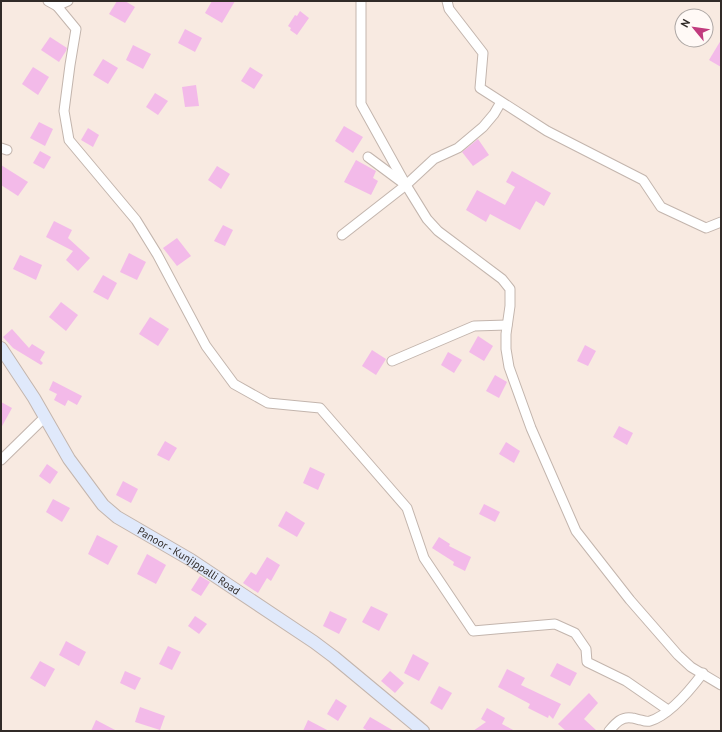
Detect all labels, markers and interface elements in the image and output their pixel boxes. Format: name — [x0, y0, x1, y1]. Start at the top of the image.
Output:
north arrow — [674, 8, 714, 48]
text: N — [677, 17, 693, 30]
street label: Panoor - Kunjippalli Road — [135, 524, 243, 598]

